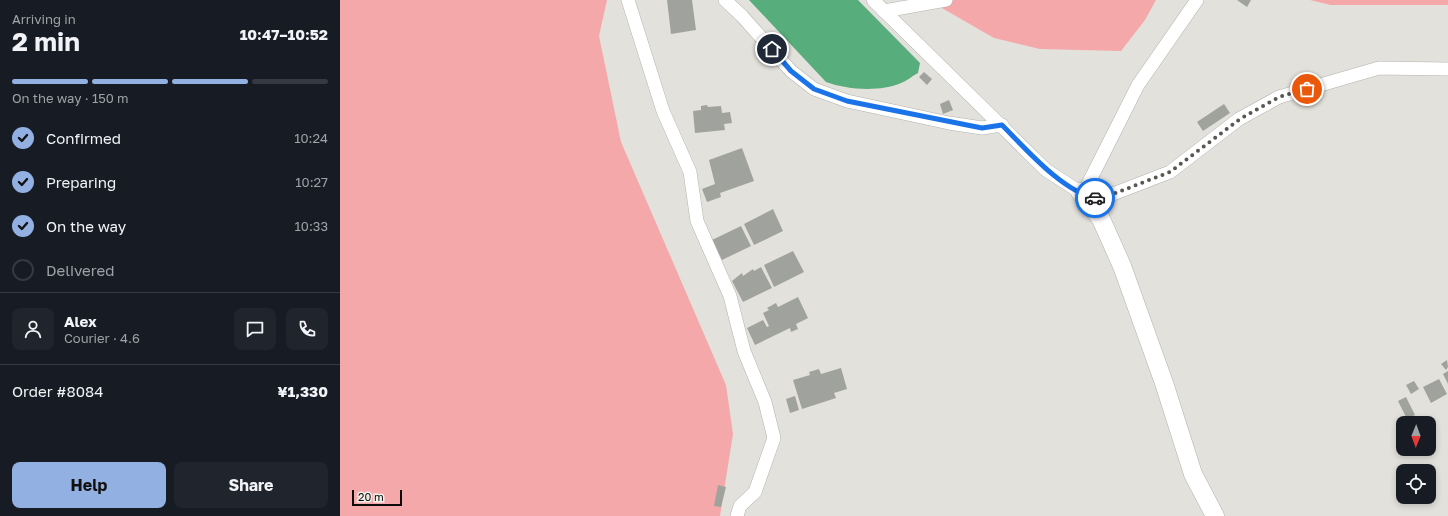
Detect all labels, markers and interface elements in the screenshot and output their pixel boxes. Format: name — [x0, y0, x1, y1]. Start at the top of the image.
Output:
text: Arriving in — [12, 11, 76, 27]
text: 10:47–10:52 — [240, 25, 328, 43]
text: 2 min — [12, 26, 80, 57]
pin — [755, 32, 789, 66]
icon: home — [761, 38, 783, 60]
pin — [1290, 72, 1324, 106]
icon: bag — [1296, 78, 1318, 100]
text: On the way · 150 m — [12, 90, 129, 106]
icon: check — [12, 127, 34, 149]
text: Confirmed — [46, 129, 121, 147]
text: 10:24 — [294, 130, 328, 146]
icon: check — [12, 171, 34, 193]
text: Preparing — [46, 173, 116, 191]
text: 10:27 — [295, 174, 328, 190]
courier — [1075, 178, 1115, 218]
icon: car — [1084, 187, 1106, 209]
icon: check — [12, 215, 34, 237]
text: On the way — [46, 217, 126, 235]
text: 10:33 — [295, 218, 328, 234]
text: Delivered — [46, 261, 114, 279]
button: person — [12, 308, 54, 350]
button: chat — [234, 308, 276, 350]
button: phone — [286, 308, 328, 350]
text: Alex — [64, 312, 97, 330]
text: Courier · 4.6 — [64, 330, 140, 346]
text: Order #8084 — [12, 382, 103, 400]
text: ¥1,330 — [278, 382, 328, 400]
north arrow — [1396, 416, 1436, 456]
map controls — [1396, 416, 1436, 504]
button: Help — [12, 462, 166, 508]
button: Share — [174, 462, 328, 508]
button: locate — [1396, 464, 1436, 504]
scale bar — [352, 488, 402, 507]
text: 20 m — [358, 490, 384, 503]

